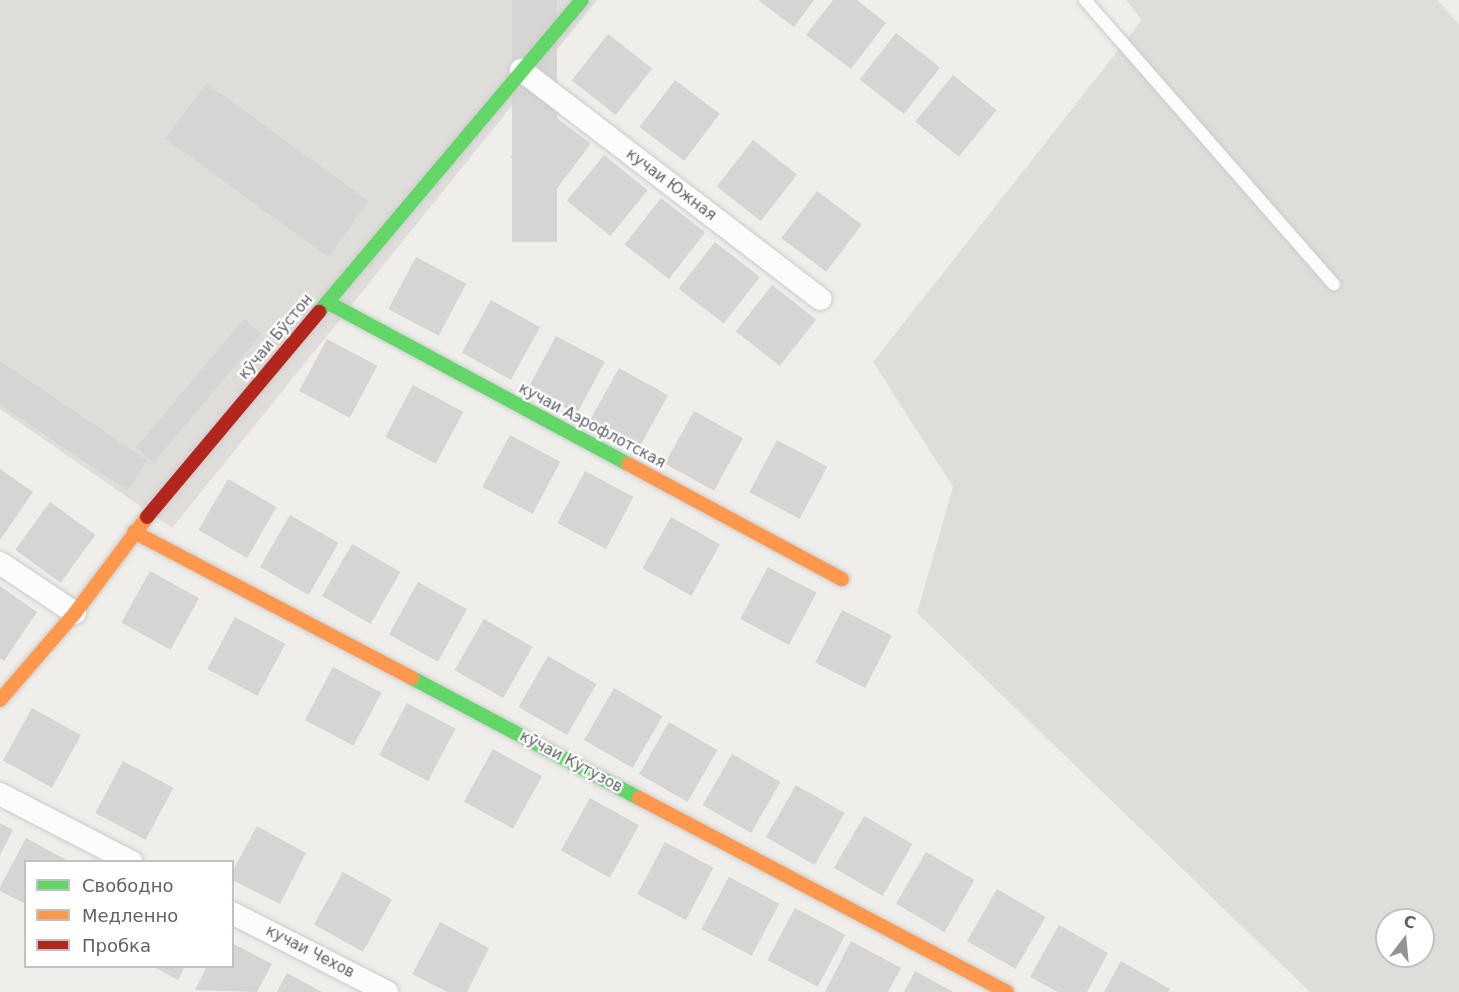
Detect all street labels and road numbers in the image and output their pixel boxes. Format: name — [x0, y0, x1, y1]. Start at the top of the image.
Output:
street label: кучаи Южная — [622, 145, 720, 225]
street label: кӯчаи Бӯстон — [235, 291, 317, 383]
street label: кучаи Аэрофлотская — [516, 380, 668, 472]
street label: кӯчаи Кутузов — [517, 727, 625, 797]
street label: кучаи Чехов — [263, 922, 357, 982]

